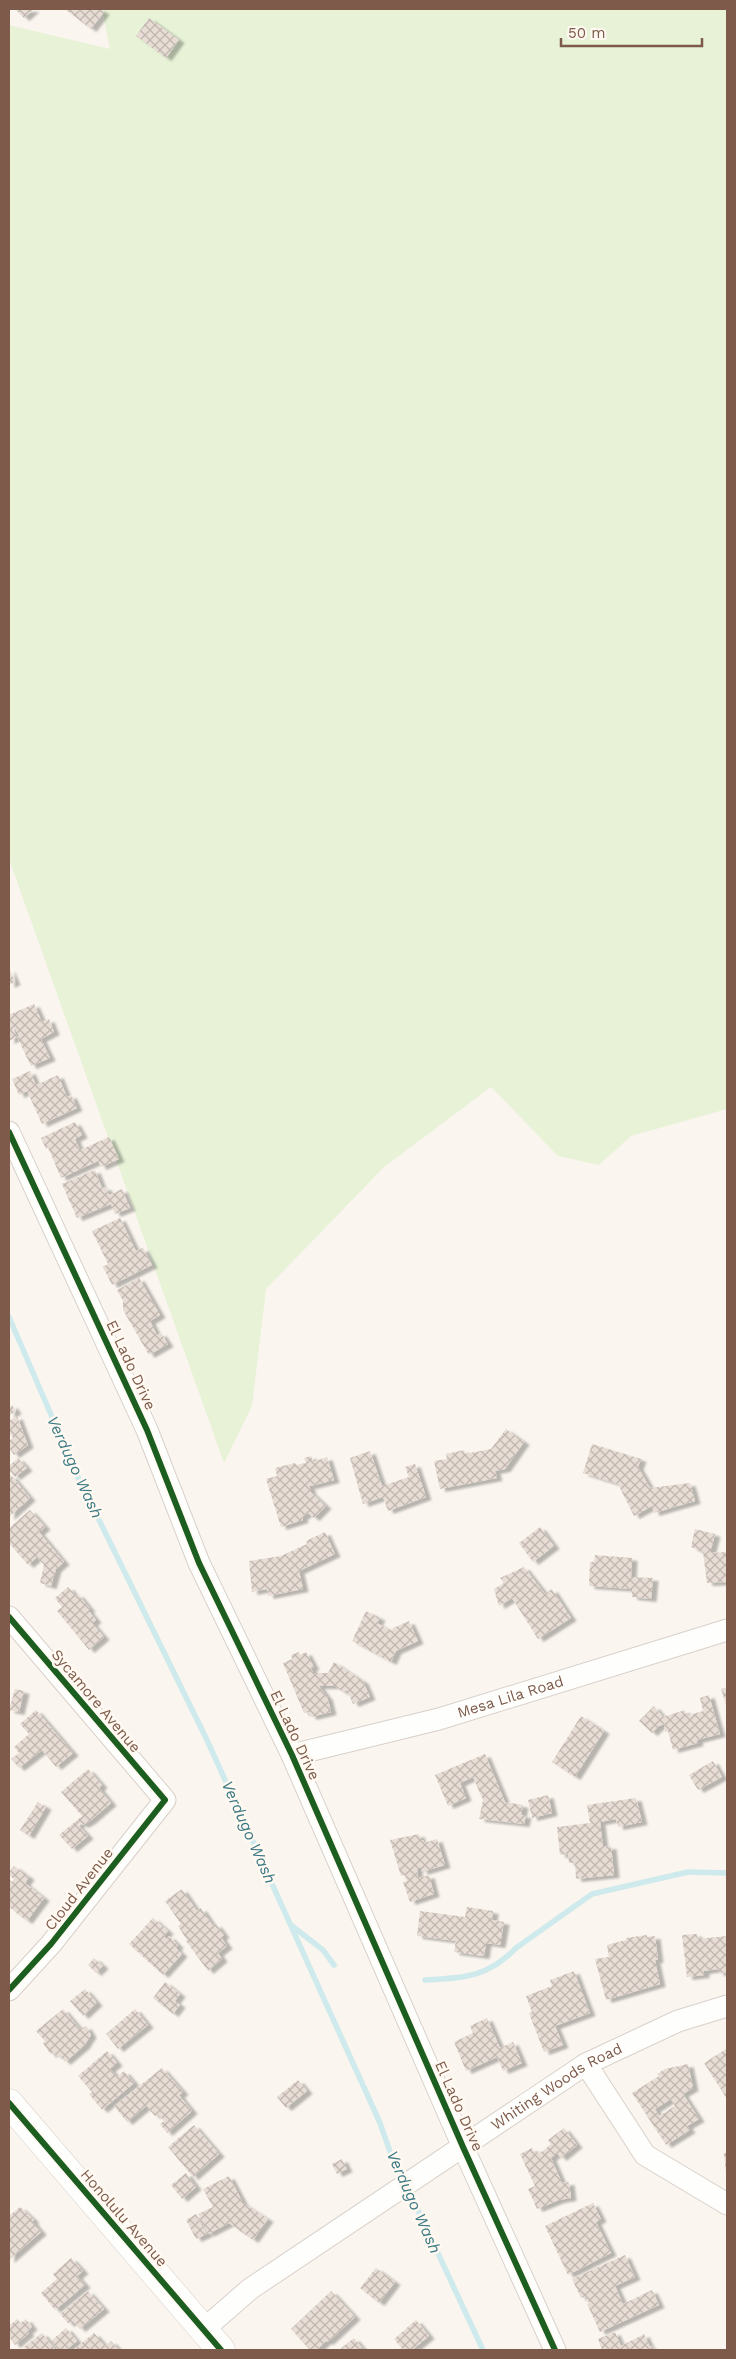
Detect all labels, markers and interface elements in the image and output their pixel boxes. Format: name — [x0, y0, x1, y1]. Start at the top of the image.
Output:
scale bar — [561, 15, 702, 47]
text: 50 m — [568, 24, 605, 42]
street label: El Lado Drive — [102, 1317, 160, 1413]
water label: Verdugo Wash — [43, 1413, 107, 1521]
street label: Sycamore Avenue — [48, 1646, 144, 1756]
street label: Mesa Lila Road — [455, 1672, 566, 1722]
street label: El Lado Drive — [266, 1687, 324, 1783]
water label: Verdugo Wash — [218, 1778, 280, 1886]
street label: Cloud Avenue — [41, 1844, 117, 1934]
street label: Whiting Woods Road — [488, 2039, 625, 2134]
street label: El Lado Drive — [431, 2058, 487, 2154]
water label: Verdugo Wash — [383, 2148, 445, 2256]
street label: Honolulu Avenue — [77, 2166, 171, 2270]

